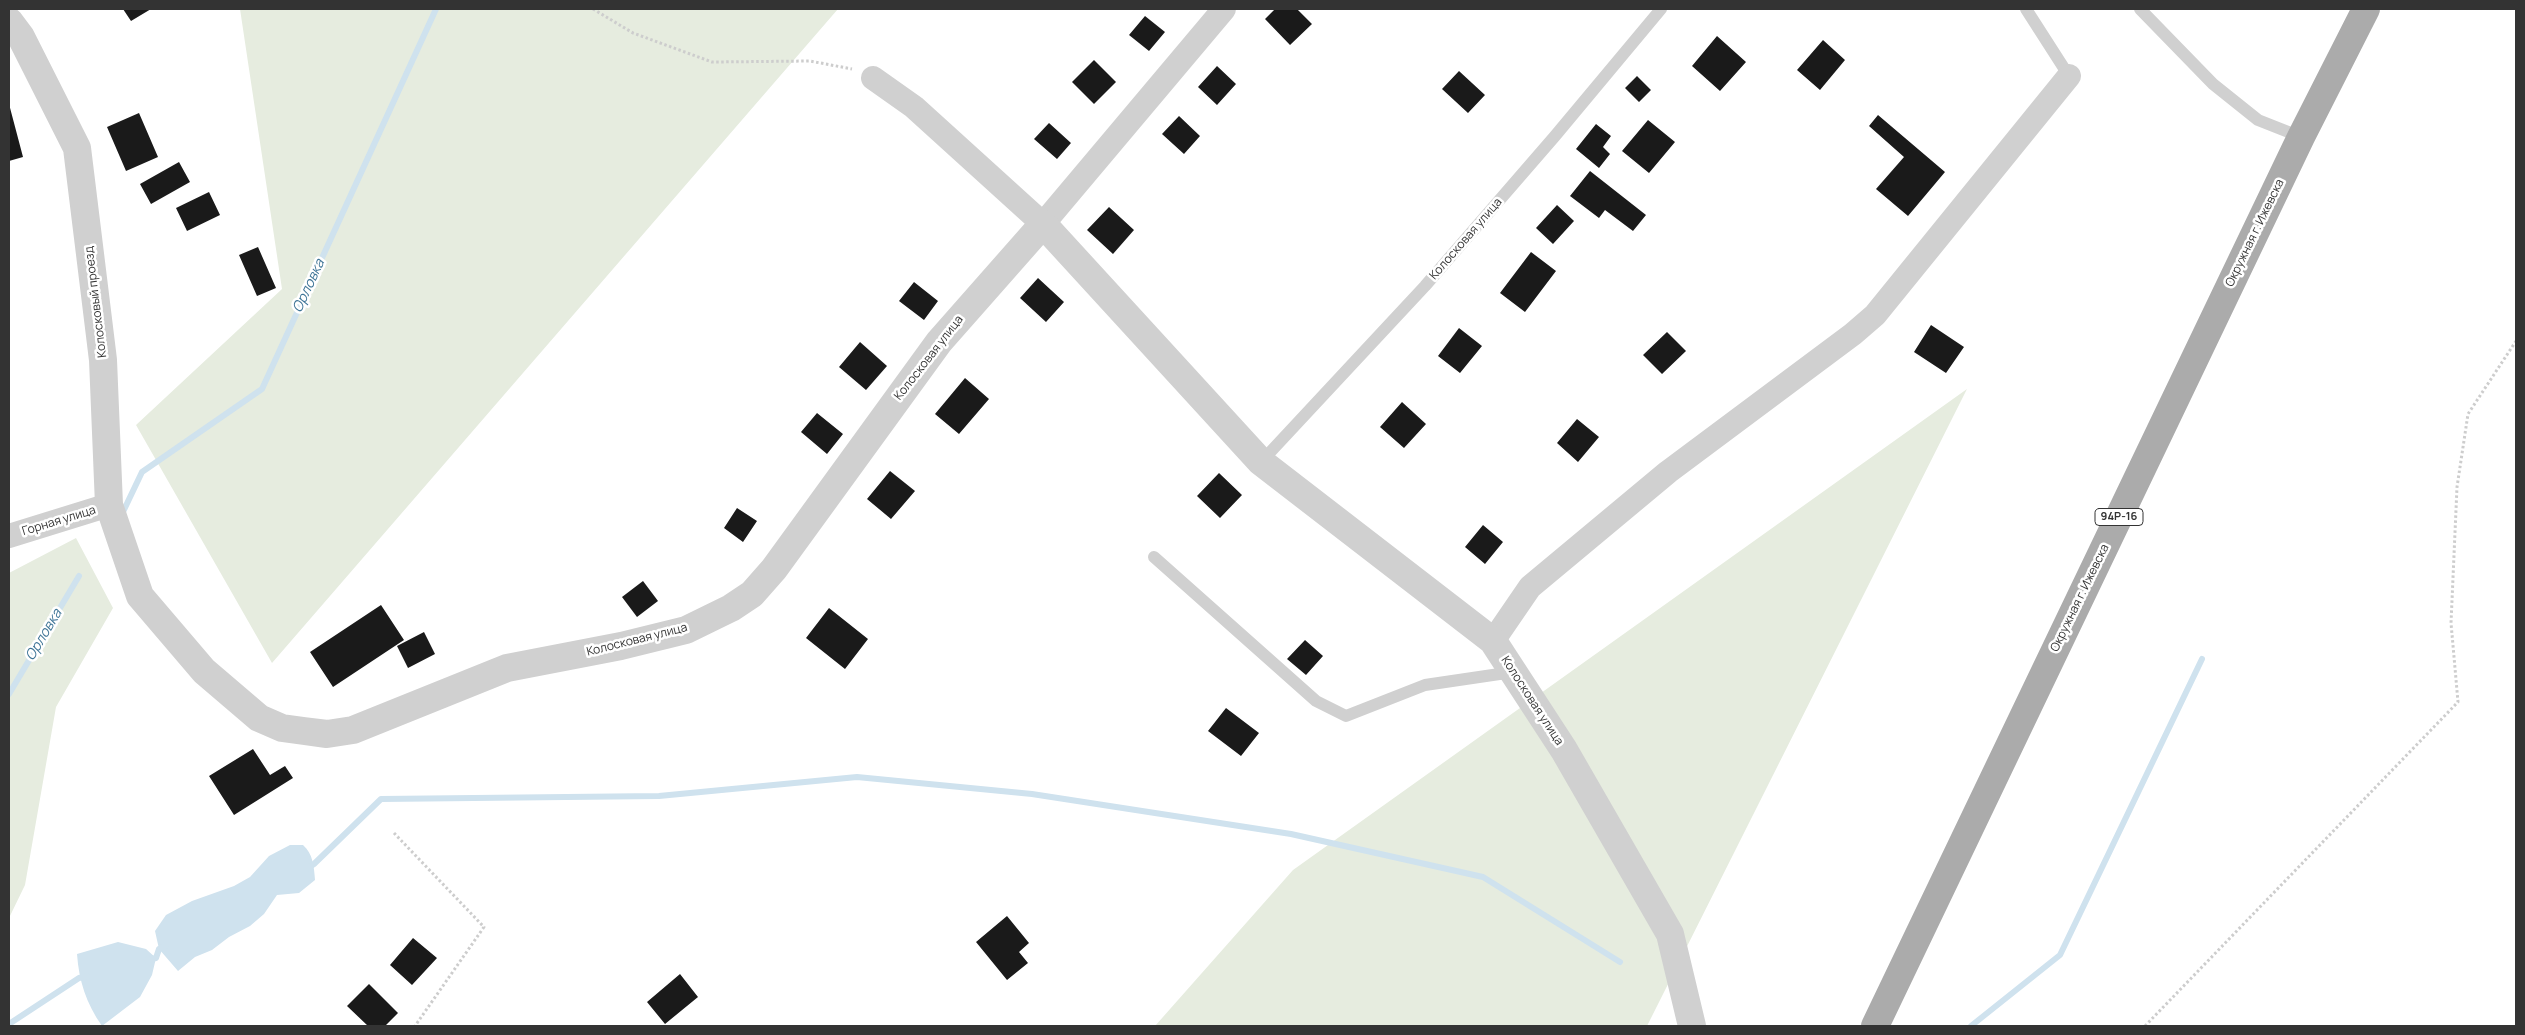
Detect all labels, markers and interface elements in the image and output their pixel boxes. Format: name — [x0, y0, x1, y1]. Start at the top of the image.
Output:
street label: Окружная г. Ижевска — [2223, 177, 2287, 289]
street label: Колосковая улица — [1427, 195, 1505, 283]
street label: Колосковый проезд — [82, 246, 110, 358]
water label: Орловка — [289, 257, 329, 315]
street label: Колосковая улица — [892, 313, 966, 403]
street label: Горная улица — [20, 503, 98, 539]
road number: 94Р-16 — [2095, 508, 2143, 526]
street label: Окружная г. Ижевска — [2048, 542, 2112, 654]
water label: Орловка — [22, 606, 66, 664]
street label: Колосковая улица — [585, 621, 689, 659]
street label: Колосковая улица — [1498, 654, 1566, 748]

